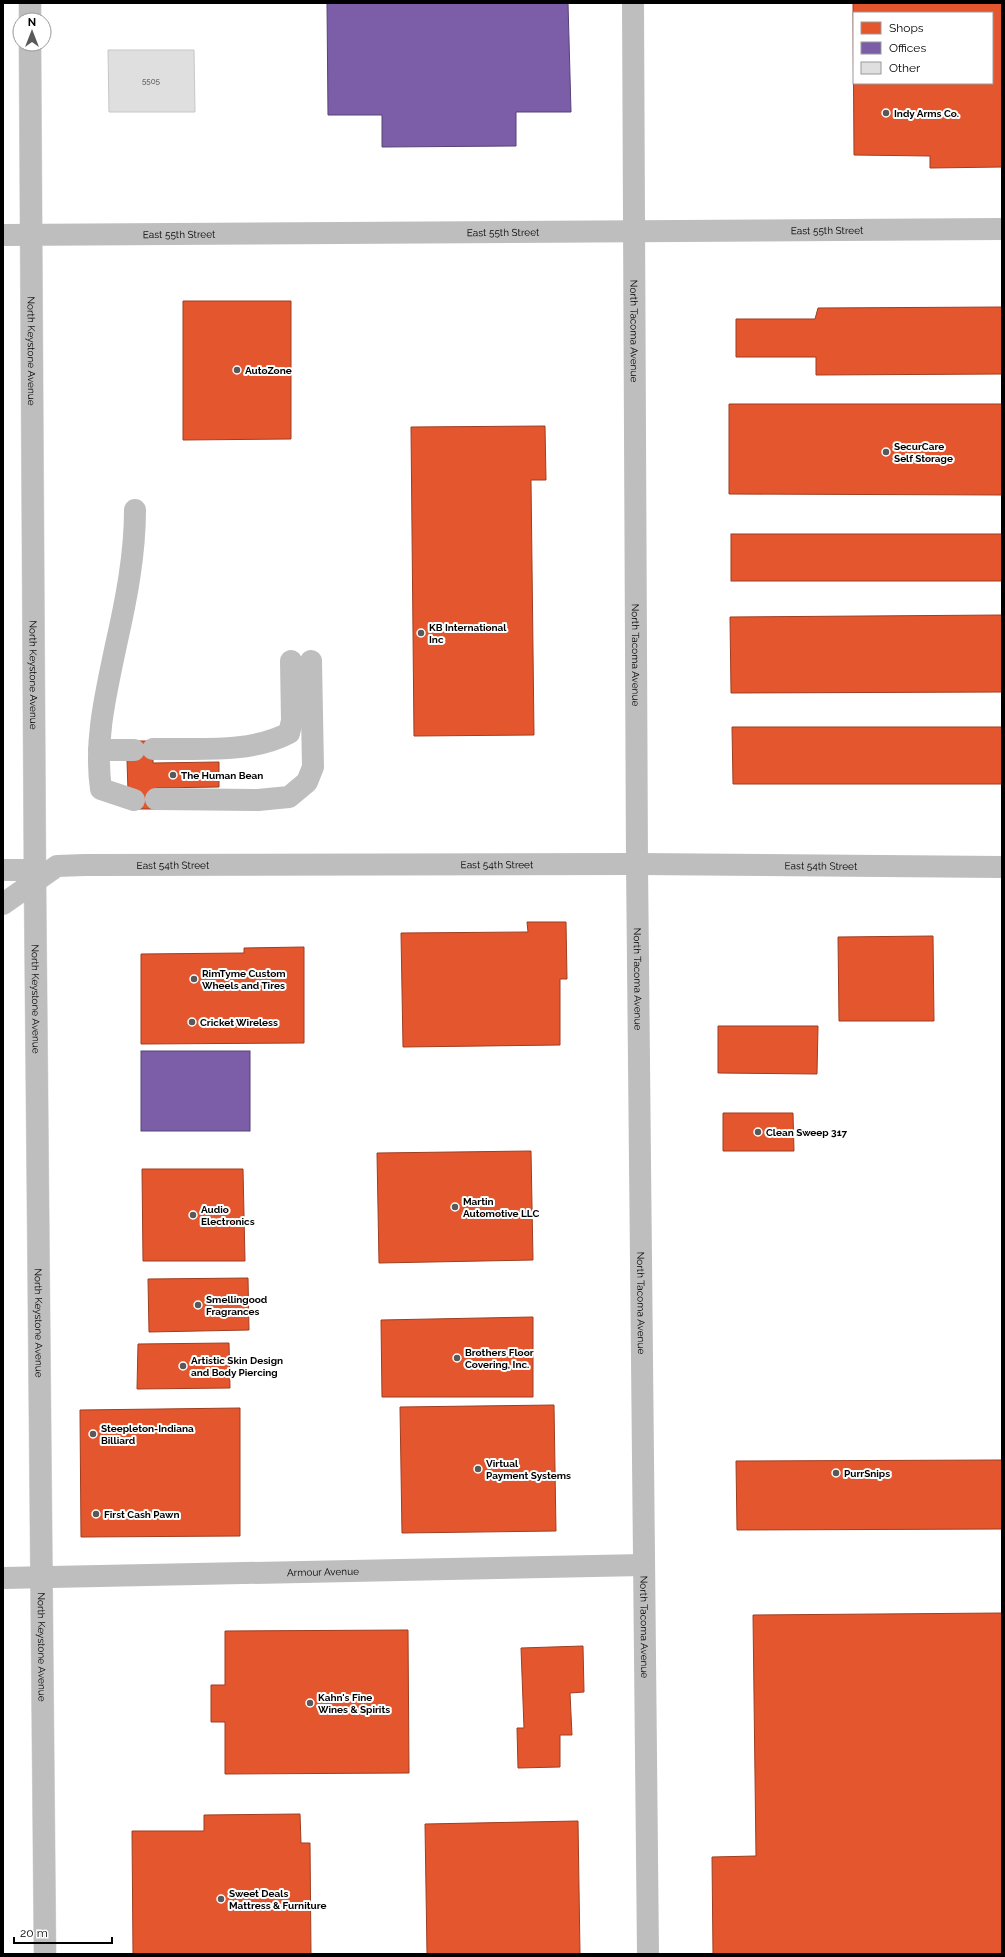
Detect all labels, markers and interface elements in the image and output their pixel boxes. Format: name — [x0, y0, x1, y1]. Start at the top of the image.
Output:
north arrow — [12, 12, 52, 52]
legend — [853, 12, 993, 84]
text: N — [28, 16, 36, 29]
text: Shops — [889, 21, 924, 35]
text: Offices — [889, 41, 926, 55]
text: Other — [889, 61, 921, 75]
house number: 5505 — [142, 76, 161, 86]
marker: Indy Arms Co. — [881, 108, 891, 118]
place label: Indy Arms Co. — [894, 108, 959, 119]
street label: East 55th Street — [791, 225, 864, 236]
street label: East 55th Street — [467, 227, 540, 238]
street label: East 55th Street — [143, 229, 216, 240]
street label: North Tacoma Avenue — [628, 280, 640, 382]
street label: North Keystone Avenue — [26, 296, 37, 406]
marker: AutoZone — [232, 365, 242, 375]
place label: AutoZone — [245, 365, 292, 376]
place label: SecurCare Self Storage — [894, 441, 953, 464]
marker: SecurCare Self Storage — [881, 447, 891, 457]
street label: North Tacoma Avenue — [630, 604, 641, 706]
street label: North Keystone Avenue — [27, 620, 39, 730]
place label: KB International Inc — [429, 622, 507, 645]
marker: KB International Inc — [416, 628, 426, 638]
marker: The Human Bean — [168, 770, 178, 780]
place label: The Human Bean — [181, 770, 263, 781]
street label: East 54th Street — [461, 859, 534, 870]
street label: East 54th Street — [137, 860, 210, 871]
street label: East 54th Street — [785, 860, 858, 872]
street label: North Tacoma Avenue — [632, 928, 644, 1030]
street label: North Keystone Avenue — [30, 944, 42, 1054]
place label: RimTyme Custom Wheels and Tires — [202, 968, 286, 991]
marker: RimTyme Custom Wheels and Tires — [189, 974, 199, 984]
marker: Cricket Wireless — [187, 1017, 197, 1027]
place label: Cricket Wireless — [200, 1017, 278, 1028]
marker: Clean Sweep 317 — [753, 1127, 763, 1137]
place label: Clean Sweep 317 — [766, 1127, 848, 1138]
place label: Martin Automotive LLC — [463, 1196, 540, 1219]
marker: Martin Automotive LLC — [450, 1202, 460, 1212]
place label: Audio Electronics — [201, 1204, 255, 1227]
marker: Audio Electronics — [188, 1210, 198, 1220]
street label: North Tacoma Avenue — [635, 1252, 647, 1354]
street label: North Keystone Avenue — [33, 1268, 45, 1378]
place label: Smellingood Fragrances — [206, 1294, 268, 1317]
marker: Smellingood Fragrances — [193, 1300, 203, 1310]
place label: Brothers Floor Covering, Inc. — [465, 1347, 534, 1370]
marker: Brothers Floor Covering, Inc. — [452, 1353, 462, 1363]
place label: Artistic Skin Design and Body Piercing — [191, 1355, 283, 1378]
marker: Artistic Skin Design and Body Piercing — [178, 1361, 188, 1371]
place label: Steepleton-Indiana Billiard — [101, 1423, 194, 1446]
marker: Steepleton-Indiana Billiard — [88, 1429, 98, 1439]
place label: Virtual Payment Systems — [486, 1458, 571, 1481]
marker: Virtual Payment Systems — [473, 1464, 483, 1474]
marker: PurrSnips — [831, 1468, 841, 1478]
place label: PurrSnips — [844, 1468, 890, 1479]
marker: First Cash Pawn — [91, 1509, 101, 1519]
place label: First Cash Pawn — [104, 1509, 179, 1520]
street label: Armour Avenue — [287, 1566, 359, 1578]
street label: North Tacoma Avenue — [638, 1576, 650, 1678]
street label: North Keystone Avenue — [36, 1592, 48, 1702]
place label: Kahn's Fine Wines & Spirits — [318, 1692, 390, 1715]
marker: Kahn's Fine Wines & Spirits — [305, 1698, 315, 1708]
place label: Sweet Deals Mattress & Furniture — [229, 1888, 327, 1911]
marker: Sweet Deals Mattress & Furniture — [216, 1894, 226, 1904]
scale bar — [14, 1919, 112, 1945]
text: 20 m — [20, 1926, 48, 1940]

